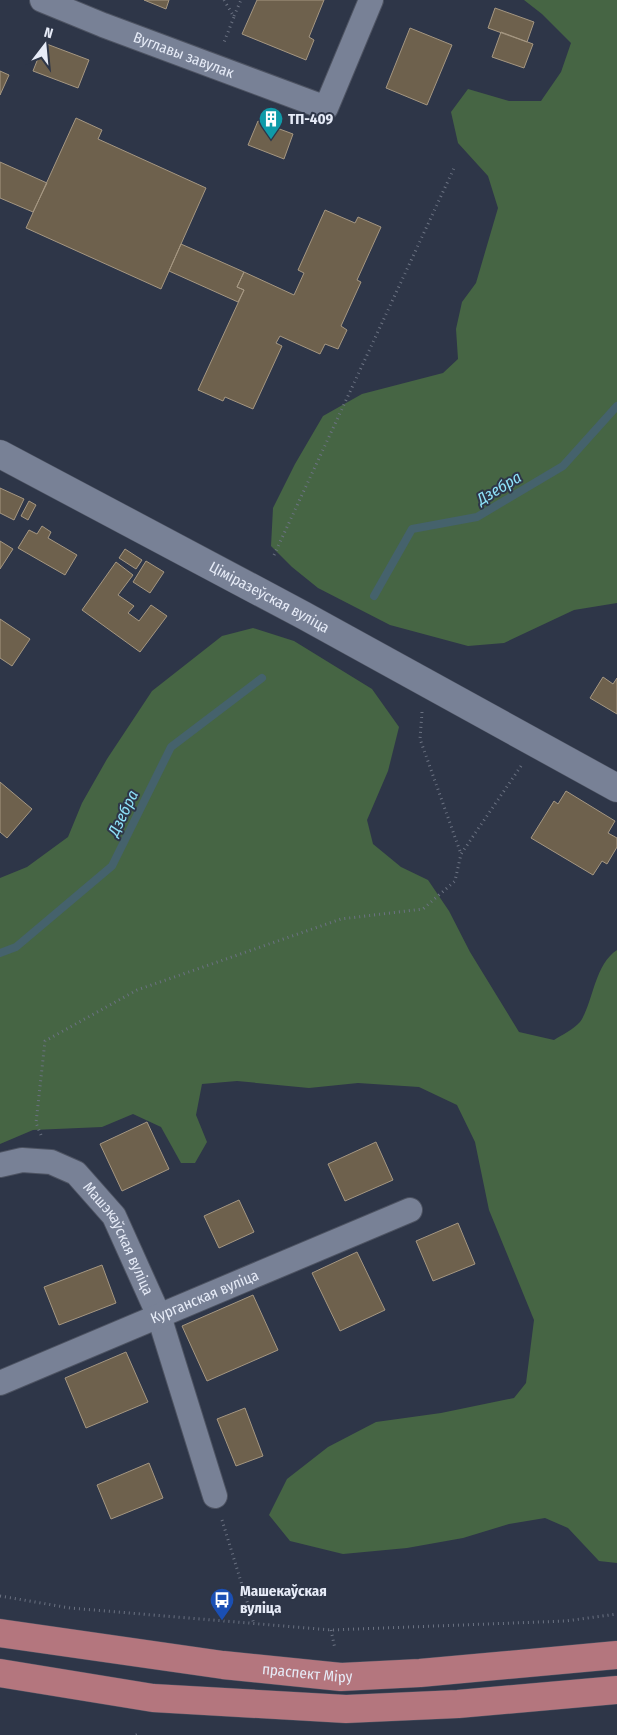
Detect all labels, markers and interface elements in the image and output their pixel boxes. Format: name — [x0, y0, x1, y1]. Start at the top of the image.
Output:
north arrow — [20, 20, 70, 70]
text: N — [42, 24, 55, 42]
street label: Вуглавы завулак — [131, 28, 237, 82]
building icon: ТП-409 — [258, 106, 284, 140]
place label: ТП-409 — [288, 110, 334, 128]
water label: Дзебра — [472, 467, 525, 510]
street label: Ціміразеўская вуліца — [206, 558, 333, 637]
water label: Дзебра — [103, 787, 142, 841]
street label: Машэкаўская вуліца — [79, 1178, 157, 1298]
street label: Курганская вуліца — [148, 1266, 261, 1327]
place label: Машекаўская вуліца — [240, 1582, 327, 1617]
bus stop icon: Машекаўская вуліца — [209, 1587, 235, 1621]
street label: праспект Міру — [261, 1660, 353, 1686]

